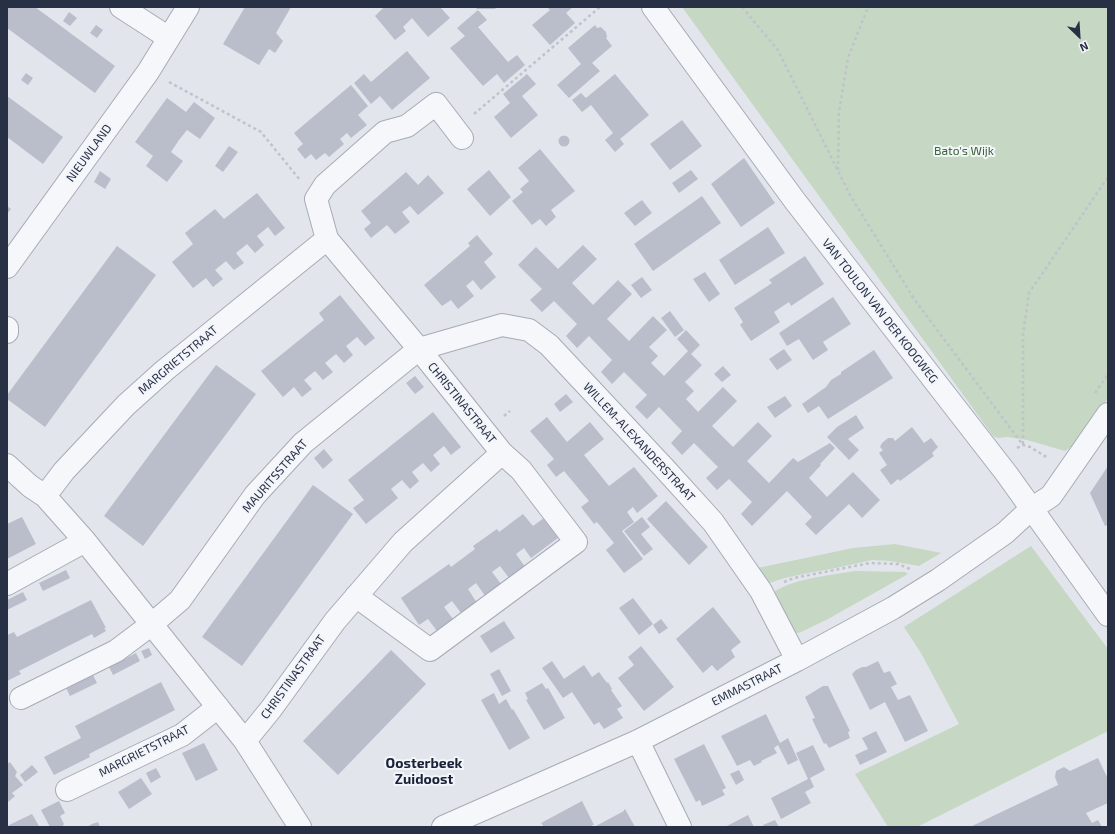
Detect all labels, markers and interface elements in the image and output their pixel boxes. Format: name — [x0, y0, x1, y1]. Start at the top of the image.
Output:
north arrow — [1059, 16, 1099, 56]
text: N — [1078, 40, 1091, 55]
street label: NIEUWLAND — [63, 121, 115, 185]
park label: Bato's Wijk — [934, 144, 994, 158]
street label: VAN TOULON VAN DER KOOGWEG — [819, 236, 941, 386]
street label: MARGRIETSTRAAT — [135, 323, 221, 397]
street label: CHRISTINASTRAAT — [425, 359, 499, 447]
street label: WILLEM-ALEXANDERSTRAAT — [580, 380, 698, 504]
street label: MAURITSSTRAAT — [239, 436, 311, 516]
street label: CHRISTINASTRAAT — [258, 632, 328, 722]
street label: EMMASTRAAT — [709, 661, 785, 709]
street label: MARGRIETSTRAAT — [96, 722, 192, 780]
district label: Oosterbeek Zuidoost — [386, 755, 462, 788]

